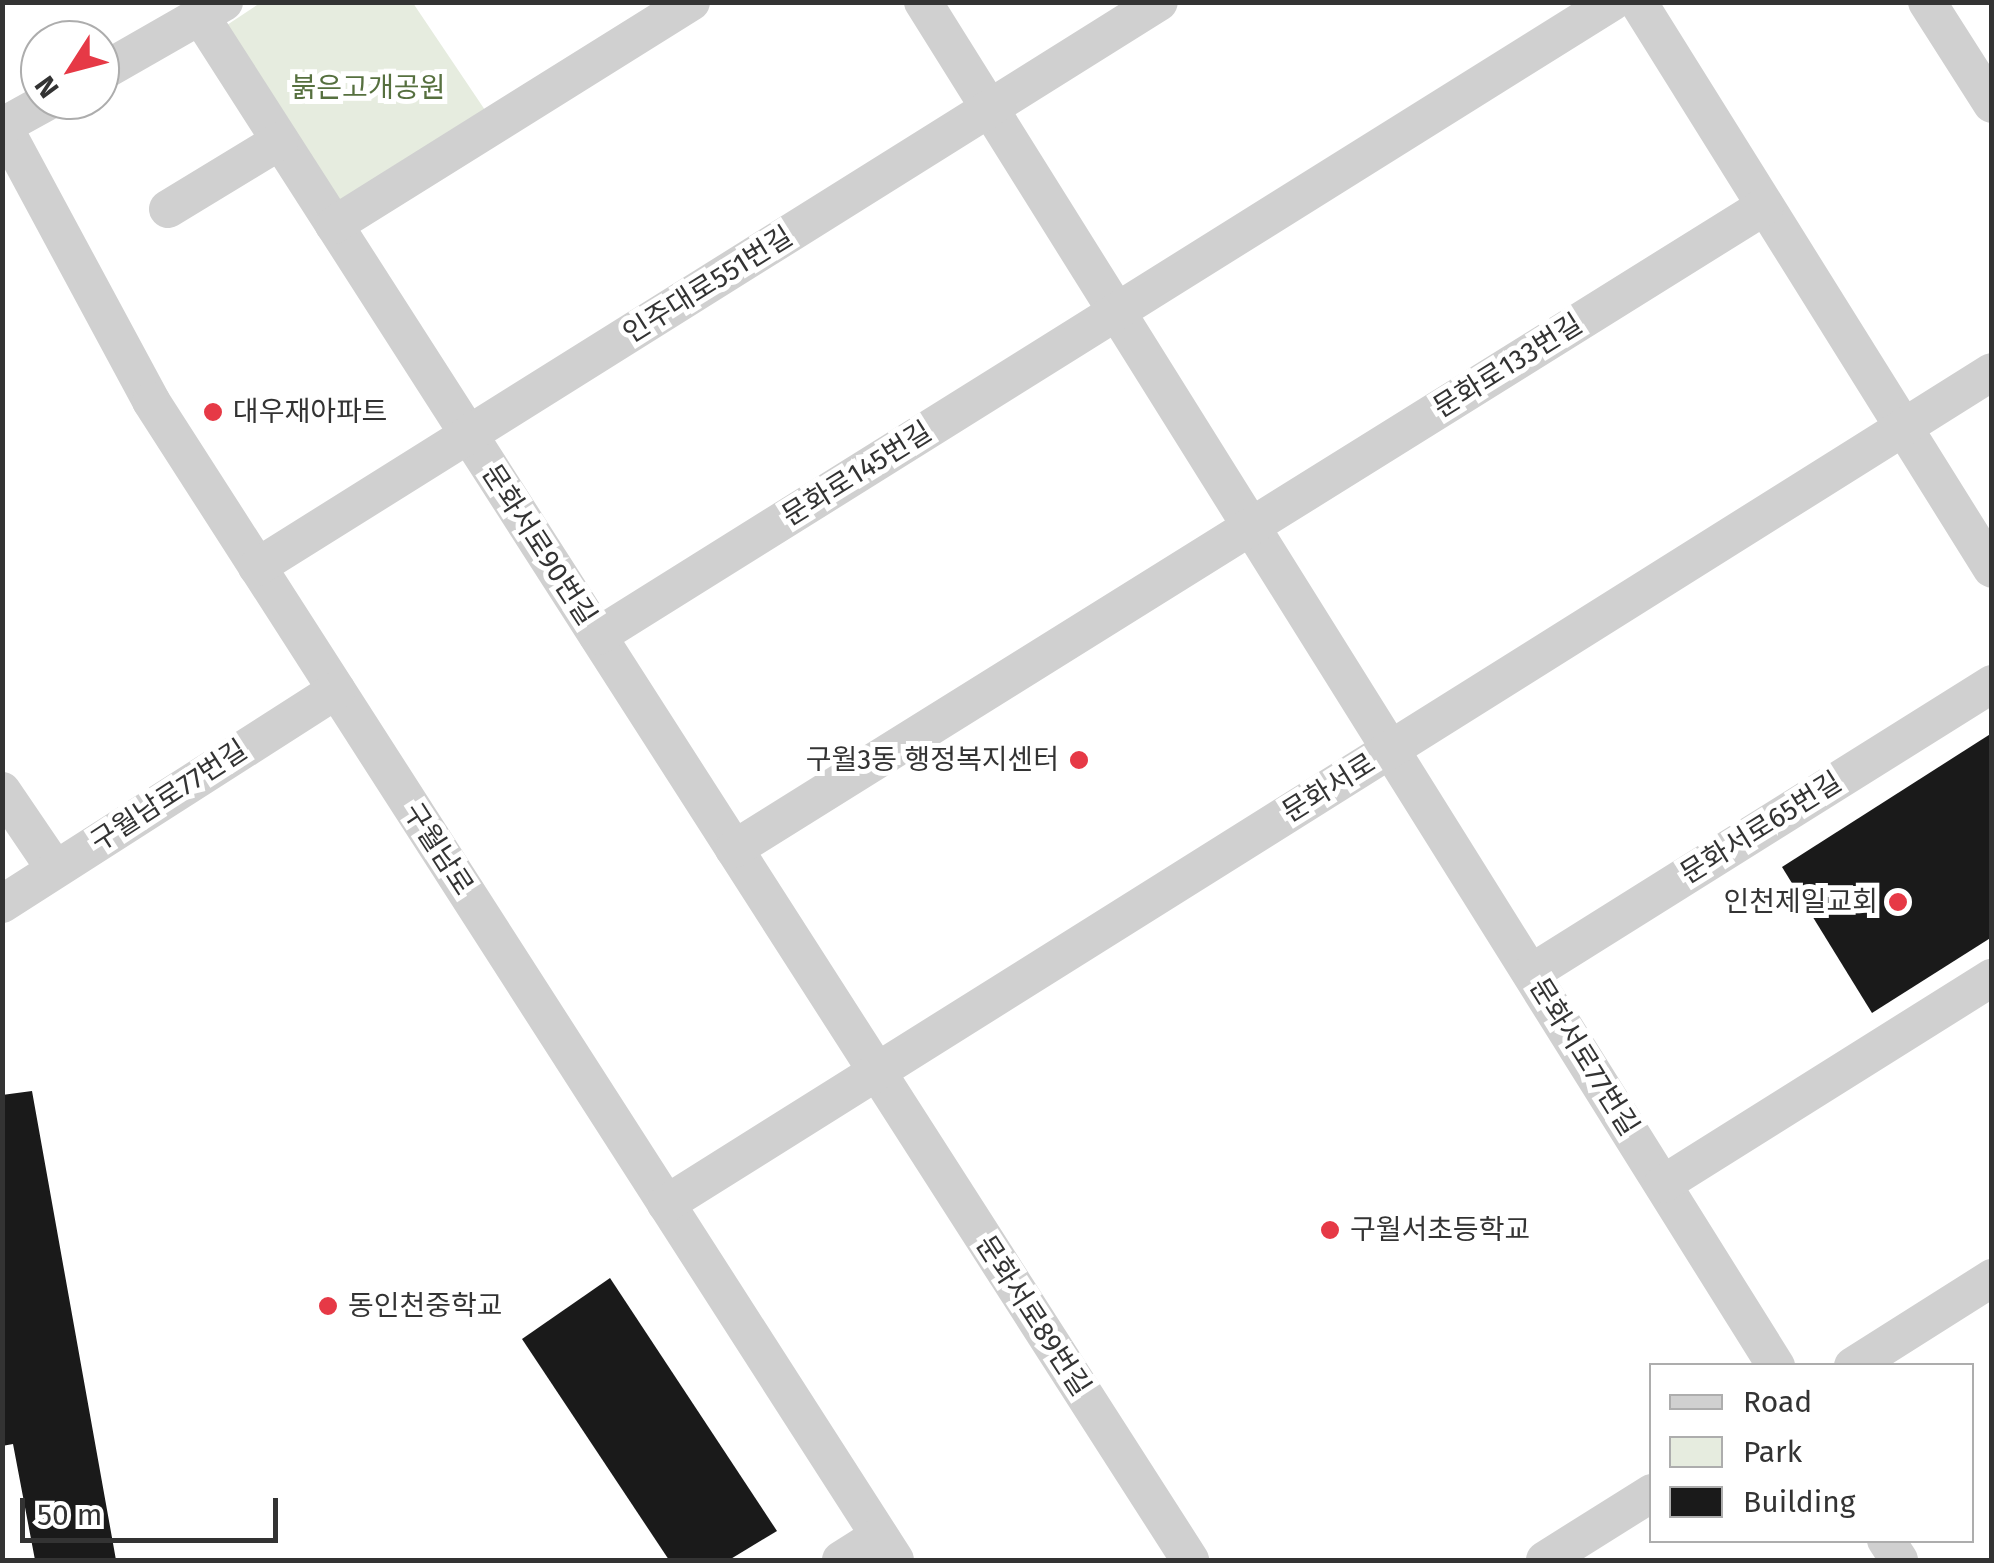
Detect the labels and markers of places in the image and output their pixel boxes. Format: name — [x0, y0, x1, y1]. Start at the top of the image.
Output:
place label: 대우재아파트 — [233, 395, 388, 429]
marker: 대우재아파트 — [202, 401, 224, 423]
place label: 구월3동 행정복지센터 — [806, 743, 1059, 777]
marker: 구월3동 행정복지센터 — [1068, 749, 1090, 771]
place label: 인천제일교회 — [1723, 885, 1878, 919]
marker: 인천제일교회 — [1887, 891, 1909, 913]
place label: 구월서초등학교 — [1350, 1213, 1530, 1247]
marker: 구월서초등학교 — [1319, 1219, 1341, 1241]
place label: 동인천중학교 — [348, 1289, 503, 1323]
marker: 동인천중학교 — [317, 1295, 339, 1317]

